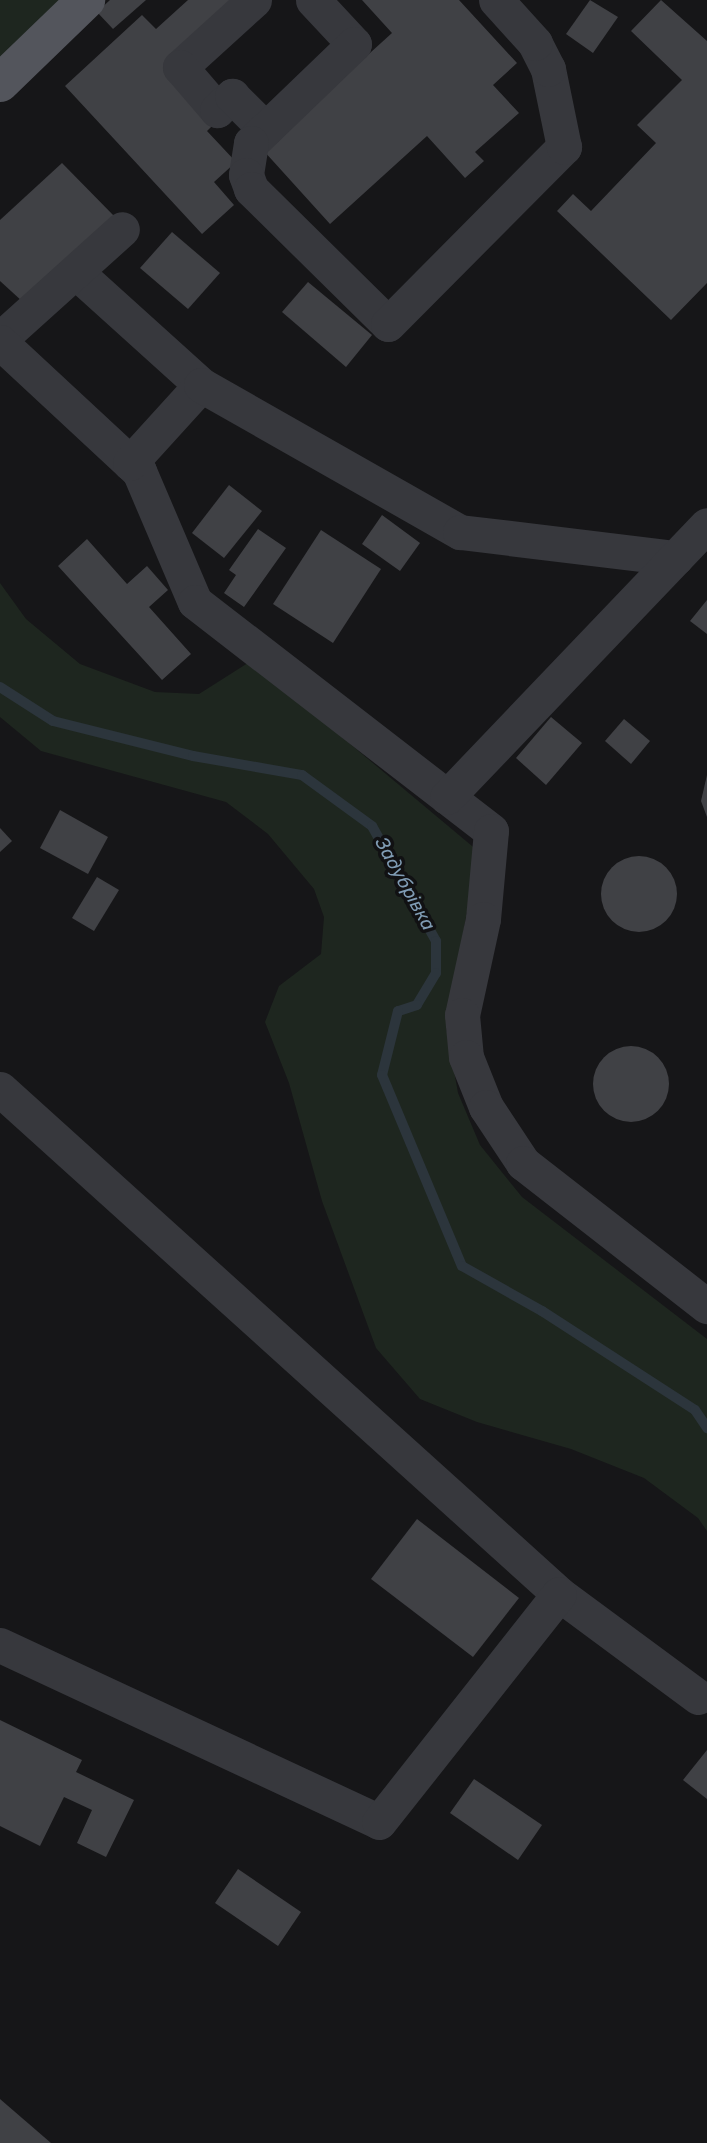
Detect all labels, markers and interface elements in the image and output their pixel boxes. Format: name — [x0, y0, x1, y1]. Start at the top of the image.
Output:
water label: Задубрівка — [370, 833, 440, 935]

